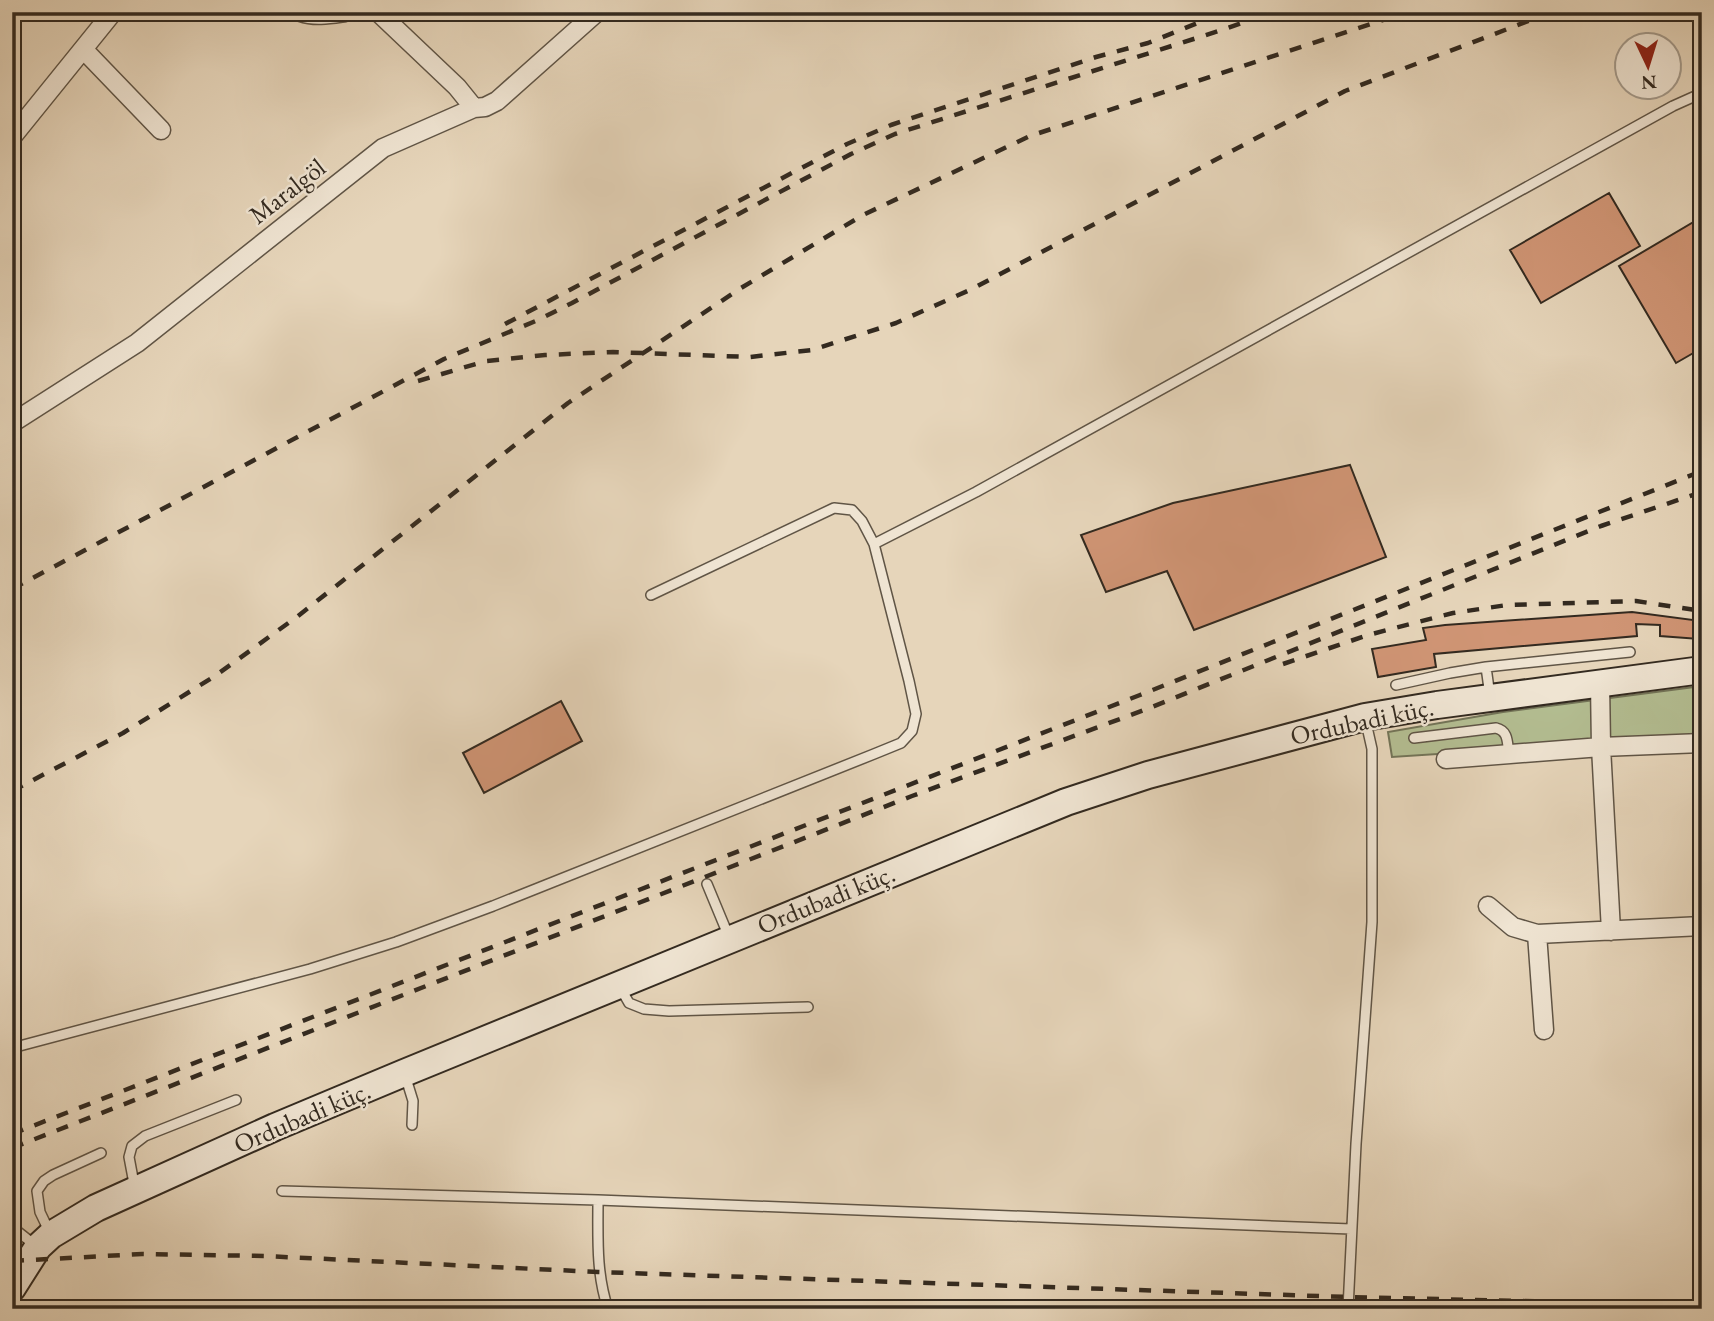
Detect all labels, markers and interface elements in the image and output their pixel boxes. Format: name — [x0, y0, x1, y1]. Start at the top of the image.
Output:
north arrow — [1612, 32, 1682, 102]
text: N — [1640, 69, 1658, 96]
street label: Maralgöl — [242, 150, 332, 232]
street label: Ordubadi küç. — [1287, 689, 1437, 753]
street label: Ordubadi küç. — [752, 856, 900, 942]
street label: Ordubadi küç. — [228, 1073, 376, 1161]

